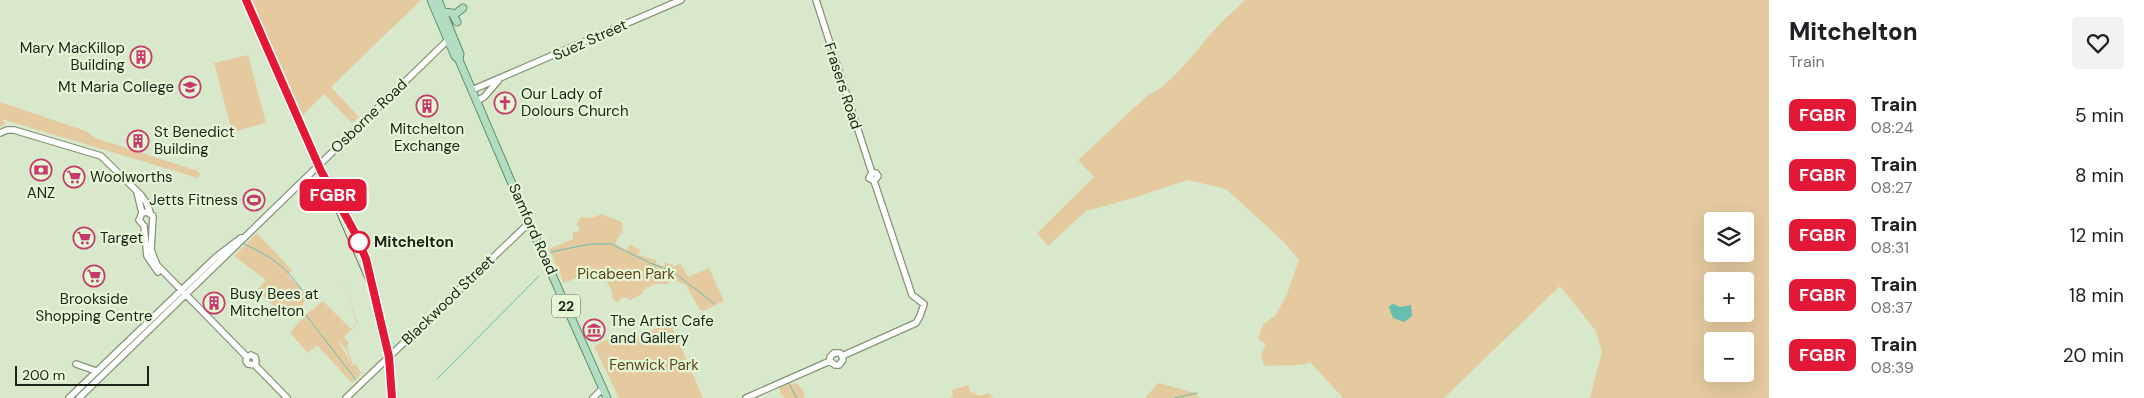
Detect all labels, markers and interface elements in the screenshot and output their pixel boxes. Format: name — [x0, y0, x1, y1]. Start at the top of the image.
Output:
street label: Suez Street — [550, 15, 630, 65]
text: Mitchelton — [1789, 16, 1918, 47]
button: heart — [2072, 17, 2124, 69]
place label: Mary MacKillop Building — [20, 38, 125, 75]
street label: Frasers Road — [820, 40, 866, 132]
building icon: Mary MacKillop Building — [129, 45, 153, 69]
text: Train — [1789, 51, 1825, 72]
street label: Osborne Road — [326, 74, 412, 158]
school or university icon: Mt Maria College — [178, 75, 202, 99]
place label: Mt Maria College — [58, 77, 174, 97]
place label: Our Lady of Dolours Church — [521, 84, 629, 121]
church icon: Our Lady of Dolours Church — [493, 91, 517, 115]
text: Train — [1871, 92, 1917, 117]
building icon: Mitchelton Exchange — [415, 94, 439, 118]
text: FGBR — [1799, 103, 1846, 127]
text: 5 min — [2075, 103, 2124, 128]
text: 08:24 — [1871, 117, 1913, 138]
place label: Mitchelton Exchange — [390, 119, 464, 156]
place label: St Benedict Building — [154, 122, 235, 159]
building icon: St Benedict Building — [126, 129, 150, 153]
text: Train — [1871, 152, 1917, 177]
bank icon: ANZ — [29, 158, 53, 182]
text: FGBR — [1799, 163, 1846, 187]
text: 8 min — [2075, 163, 2124, 188]
supermarket icon: Woolworths — [62, 165, 86, 189]
place label: Woolworths — [90, 167, 173, 187]
text: 08:27 — [1871, 177, 1912, 198]
line badge: FGBR — [298, 179, 368, 211]
street label: Samford Road — [504, 180, 562, 278]
place label: ANZ — [27, 183, 55, 203]
text: FGBR — [310, 183, 356, 207]
sports icon: Jetts Fitness — [242, 188, 266, 212]
place label: Jetts Fitness — [149, 190, 238, 210]
map controls — [1704, 212, 1754, 382]
button: layers — [1704, 212, 1754, 262]
text: Train — [1871, 212, 1917, 237]
text: FGBR — [1799, 223, 1846, 247]
text: 12 min — [2070, 223, 2124, 248]
supermarket icon: Target — [72, 226, 96, 250]
place label: Target — [100, 228, 143, 248]
marker: Mitchelton — [348, 231, 370, 253]
place label: Mitchelton — [374, 232, 454, 252]
text: 08:31 — [1871, 237, 1909, 258]
street label: Blackwood Street — [397, 251, 499, 349]
supermarket icon: Brookside Shopping Centre — [82, 264, 106, 288]
park label: Picabeen Park — [577, 264, 675, 284]
button: + — [1704, 272, 1754, 322]
text: Train — [1871, 272, 1917, 297]
text: FGBR — [1799, 283, 1846, 307]
text: 18 min — [2069, 283, 2124, 308]
place label: Busy Bees at Mitchelton — [230, 284, 319, 321]
place label: Brookside Shopping Centre — [35, 289, 153, 326]
building icon: Busy Bees at Mitchelton — [202, 291, 226, 315]
road number: 22 — [552, 294, 580, 318]
text: 08:37 — [1871, 297, 1913, 318]
place label: The Artist Cafe and Gallery — [610, 311, 714, 348]
museum icon: The Artist Cafe and Gallery — [582, 318, 606, 342]
button: − — [1704, 332, 1754, 382]
text: Train — [1871, 332, 1917, 357]
text: FGBR — [1799, 343, 1846, 367]
text: 20 min — [2063, 343, 2124, 368]
park label: Fenwick Park — [609, 355, 699, 375]
text: 08:39 — [1871, 357, 1914, 378]
scale bar — [15, 363, 149, 386]
text: 200 m — [22, 366, 65, 384]

